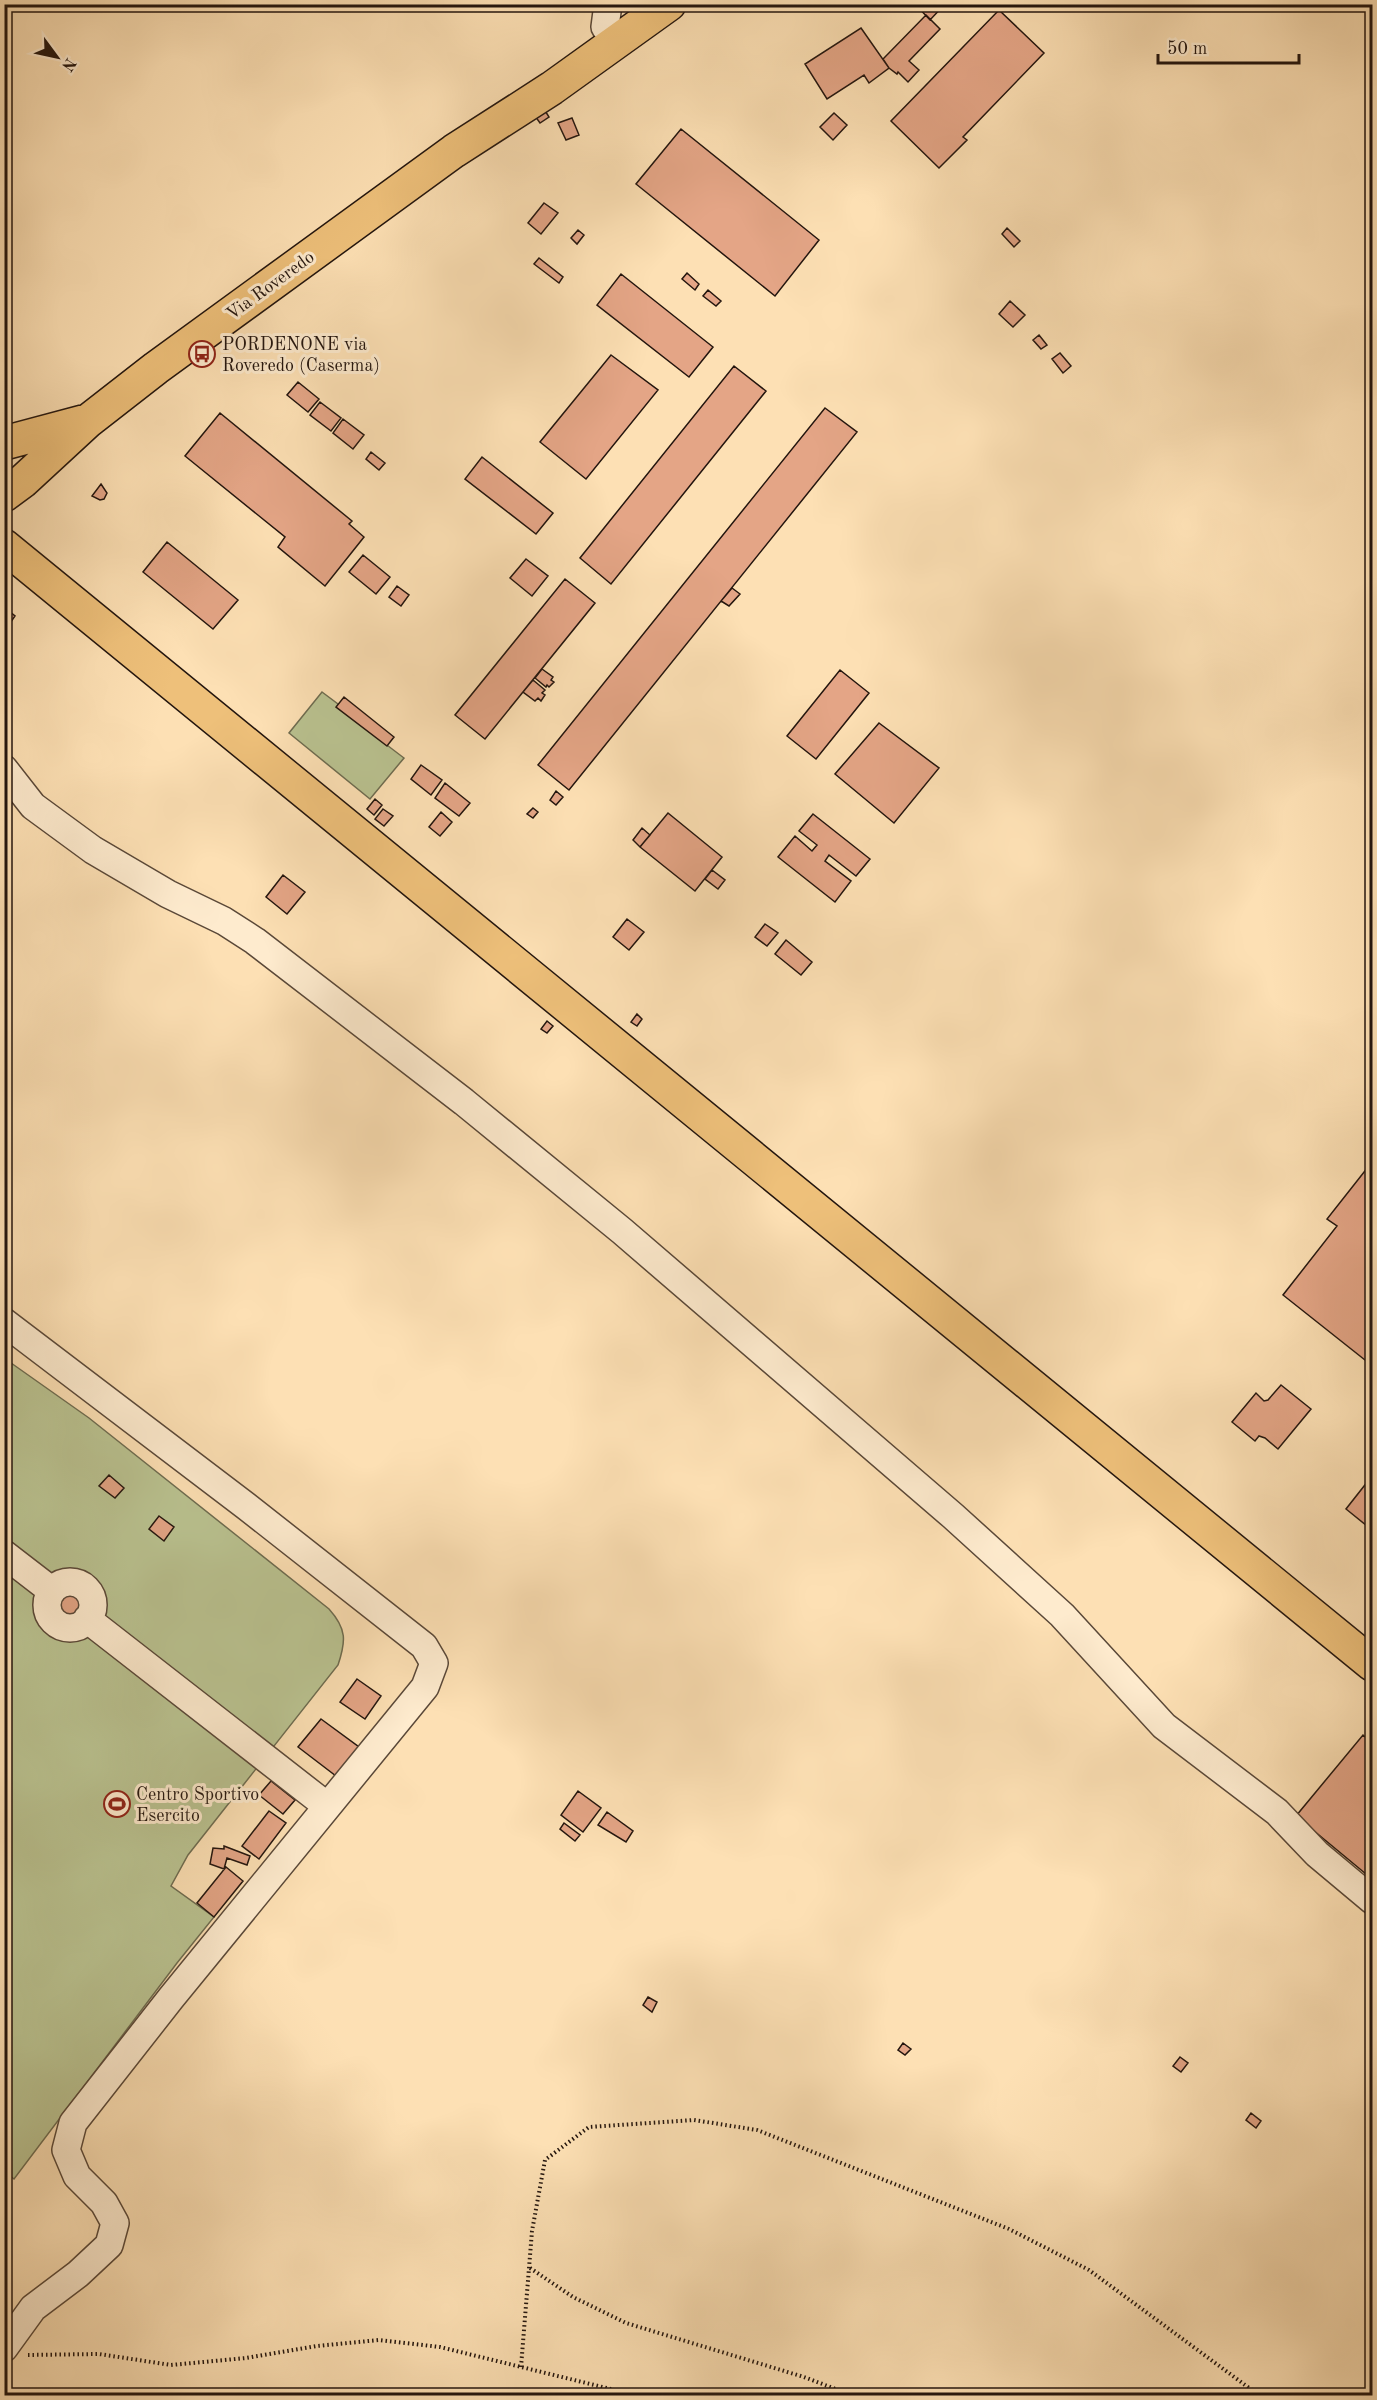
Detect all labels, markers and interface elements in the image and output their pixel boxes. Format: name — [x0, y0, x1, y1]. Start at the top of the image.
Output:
north arrow — [27, 27, 87, 87]
scale bar — [1158, 27, 1299, 65]
text: 50 m — [1167, 40, 1207, 58]
text: N — [57, 55, 78, 74]
street label: Via Roveredo — [223, 248, 318, 324]
place label: PORDENONE via Roveredo (Caserma) — [222, 336, 380, 375]
bus stop icon: PORDENONE via Roveredo (Caserma) — [187, 339, 217, 369]
place label: Centro Sportivo Esercito — [136, 1786, 259, 1825]
sports icon: Centro Sportivo Esercito — [102, 1789, 132, 1819]

